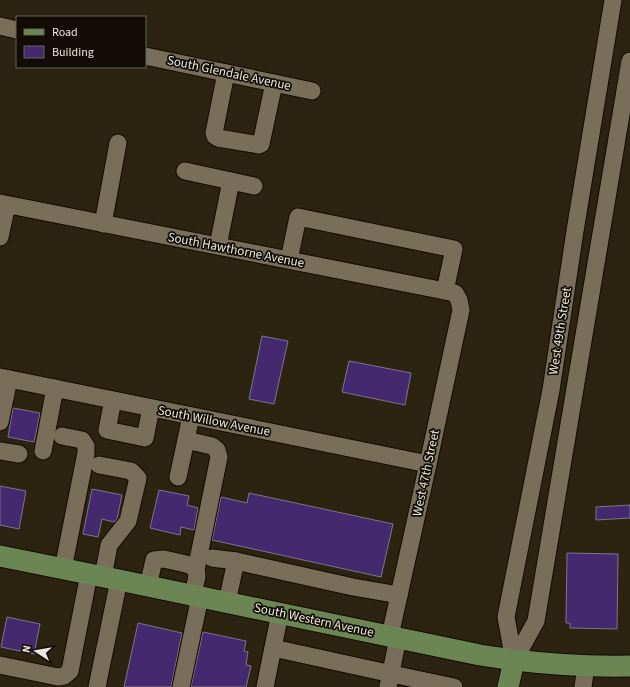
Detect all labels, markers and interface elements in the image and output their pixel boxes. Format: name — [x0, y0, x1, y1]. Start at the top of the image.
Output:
legend — [16, 16, 146, 68]
text: Road — [52, 24, 78, 41]
text: Building — [52, 44, 94, 61]
street label: South Glendale Avenue — [165, 51, 293, 95]
street label: South Hawthorne Avenue — [166, 228, 306, 272]
street label: West 49th Street — [544, 285, 576, 376]
street label: South Willow Avenue — [156, 401, 272, 441]
street label: West 47th Street — [408, 427, 444, 518]
street label: South Western Avenue — [252, 599, 376, 641]
north arrow — [16, 631, 56, 671]
text: N — [19, 644, 35, 654]

